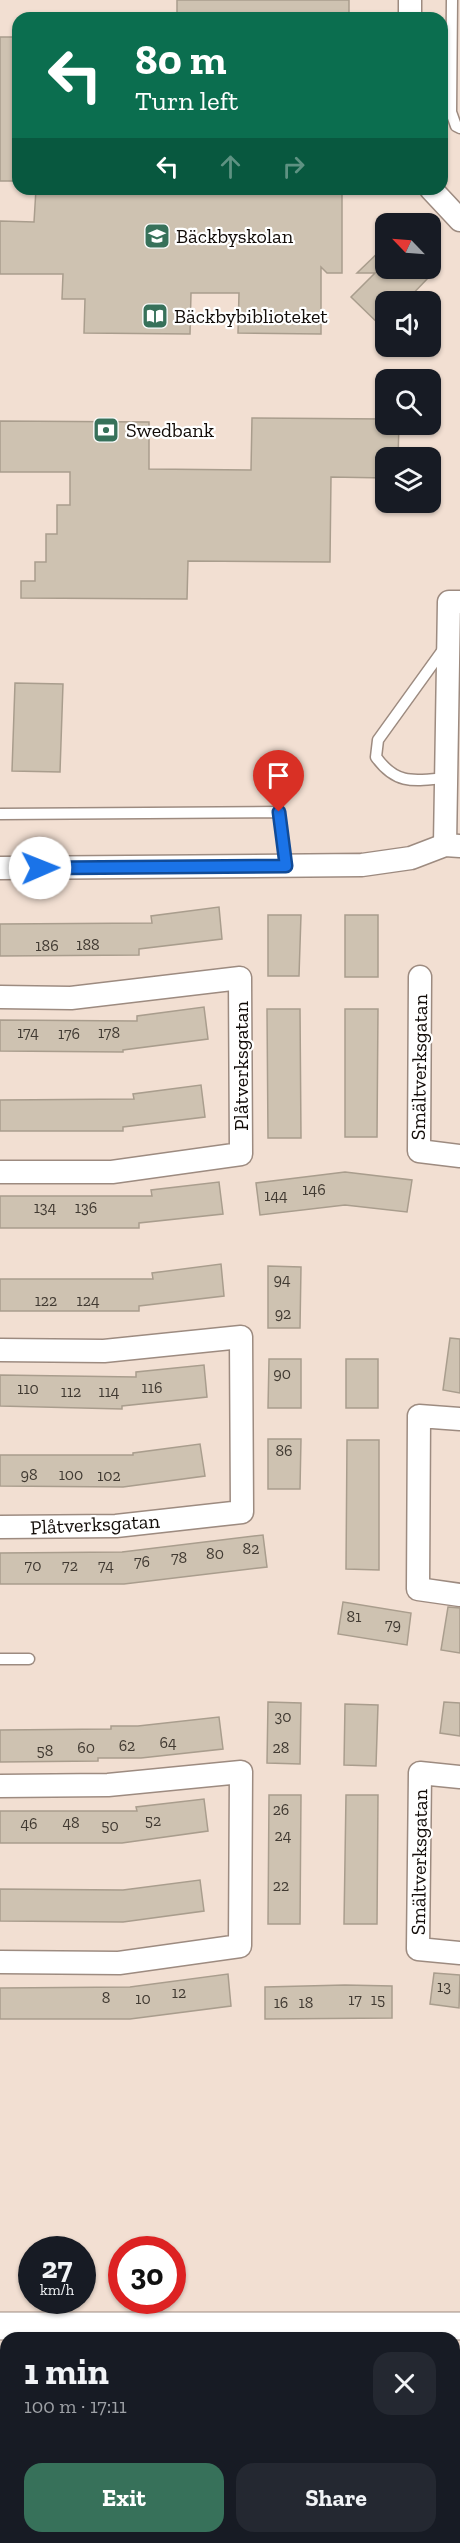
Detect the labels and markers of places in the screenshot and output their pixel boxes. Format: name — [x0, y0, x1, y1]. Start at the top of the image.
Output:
school or university icon: Bäckbyskolan — [142, 221, 172, 251]
place label: Bäckbyskolan — [176, 224, 294, 248]
library icon: Bäckbybiblioteket — [140, 301, 170, 331]
place label: Bäckbybiblioteket — [174, 304, 328, 328]
bank icon: Swedbank — [91, 415, 121, 445]
place label: Swedbank — [126, 418, 215, 442]
pin — [253, 750, 304, 812]

